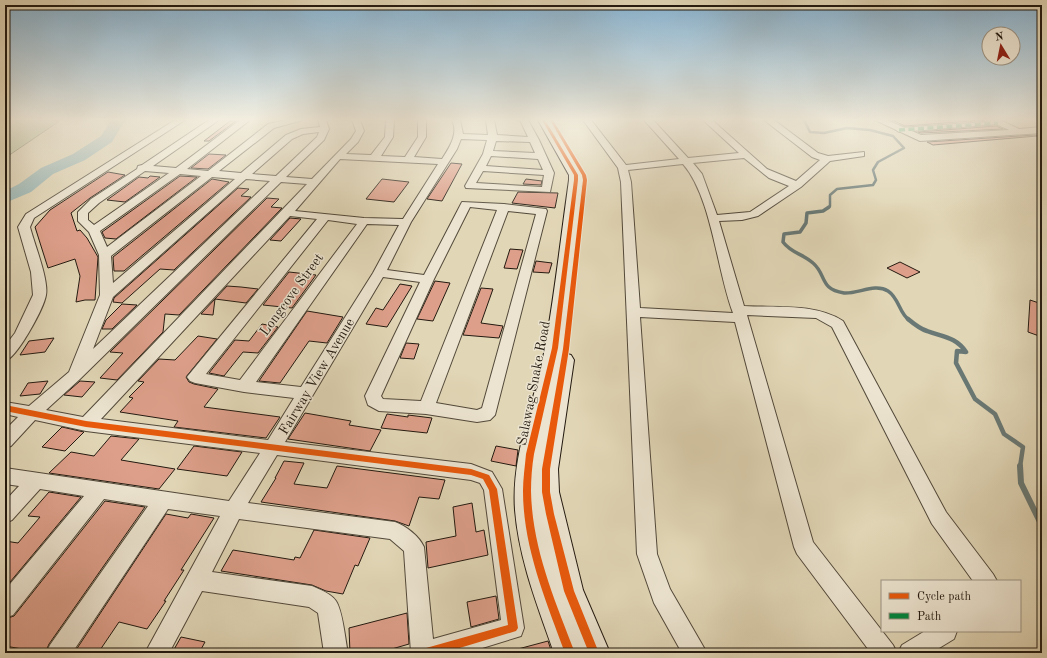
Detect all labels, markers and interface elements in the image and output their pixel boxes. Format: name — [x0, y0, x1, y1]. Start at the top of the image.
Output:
north arrow — [981, 26, 1021, 66]
text: N — [994, 31, 1005, 44]
street label: Longcove Street — [257, 251, 326, 338]
street label: Fairway View Avenue — [277, 316, 357, 437]
street label: Salawag Snake Road — [515, 320, 553, 447]
legend — [881, 580, 1021, 632]
text: Cycle path — [917, 591, 972, 603]
text: Path — [917, 611, 942, 623]

